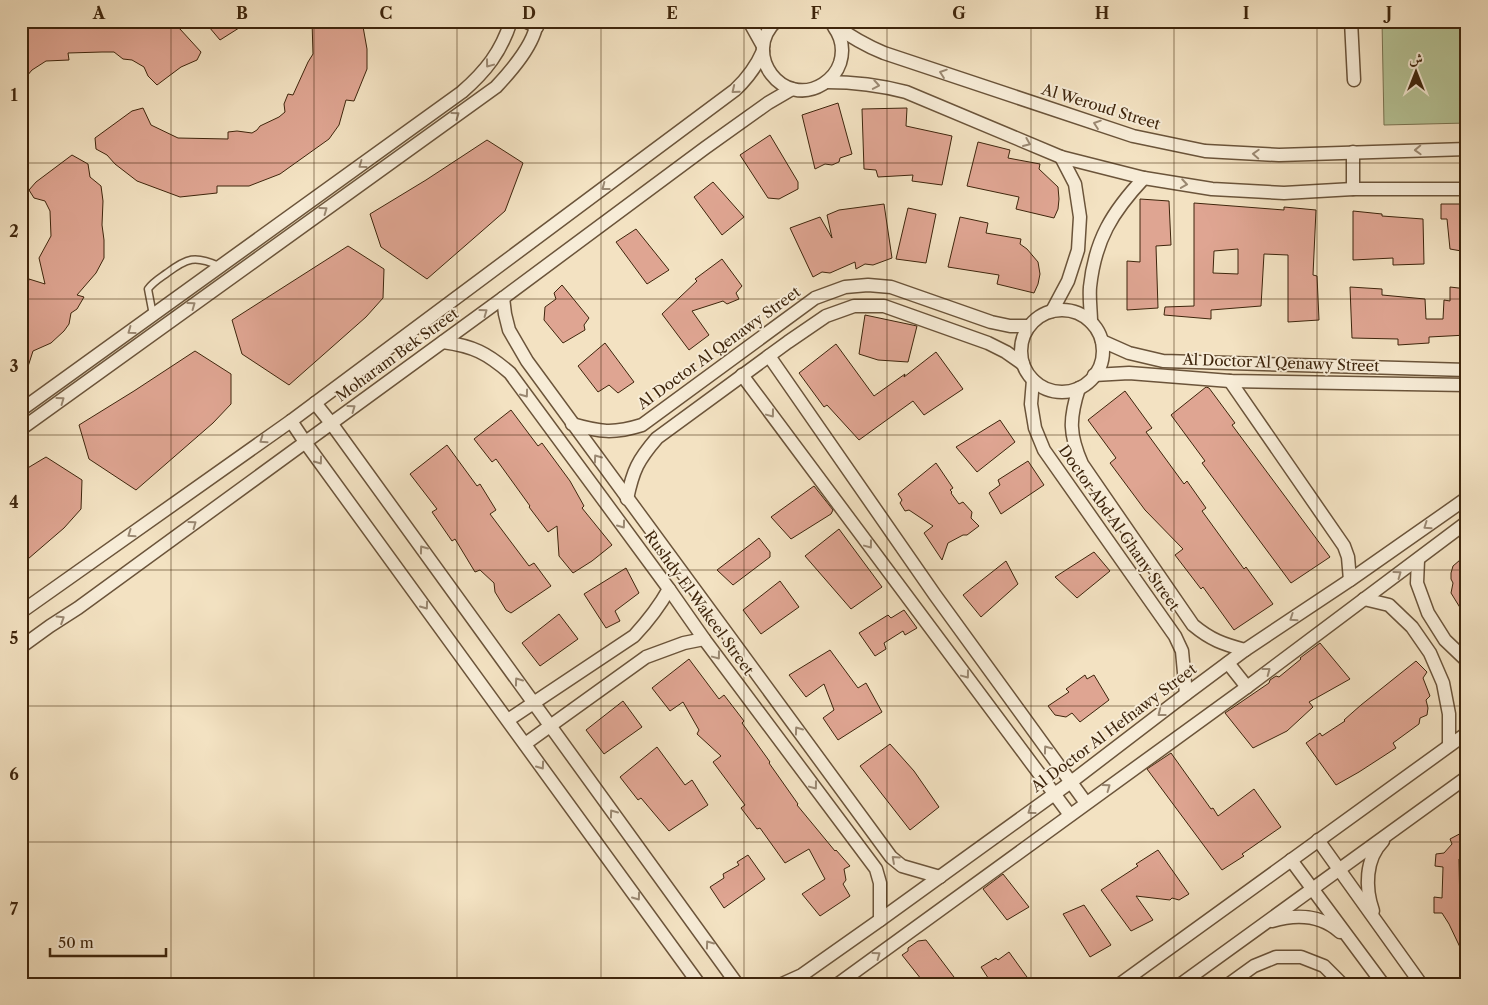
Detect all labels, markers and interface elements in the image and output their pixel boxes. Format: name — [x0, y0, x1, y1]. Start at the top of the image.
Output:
text: A — [92, 3, 106, 23]
text: B — [236, 3, 248, 23]
text: C — [380, 3, 392, 23]
text: D — [522, 3, 536, 23]
text: E — [666, 3, 678, 23]
text: F — [811, 3, 822, 23]
text: G — [952, 3, 966, 23]
text: H — [1095, 3, 1109, 23]
text: I — [1243, 3, 1250, 23]
text: J — [1383, 3, 1392, 23]
north arrow — [1390, 48, 1440, 98]
text: ش — [1409, 50, 1423, 68]
one-way arrow — [486, 59, 495, 68]
one-way arrow — [939, 68, 947, 78]
street label: Al Weroud Street — [1039, 79, 1163, 134]
one-way arrow — [871, 80, 880, 90]
one-way arrow — [731, 84, 740, 93]
text: 1 — [10, 85, 18, 105]
one-way arrow — [450, 112, 460, 121]
one-way arrow — [1093, 120, 1101, 130]
one-way arrow — [1022, 136, 1031, 147]
one-way arrow — [1414, 145, 1422, 155]
one-way arrow — [1251, 148, 1259, 159]
one-way arrow — [359, 159, 368, 167]
one-way arrow — [1180, 178, 1188, 189]
one-way arrow — [601, 181, 611, 190]
one-way arrow — [318, 207, 328, 216]
text: 2 — [9, 221, 19, 241]
street label: Al Doctor Al Qenawy Street — [633, 282, 804, 414]
one-way arrow — [187, 302, 196, 311]
street label: Moharam Bek Street — [332, 303, 462, 406]
one-way arrow — [478, 310, 487, 318]
one-way arrow — [127, 325, 137, 334]
street label: Al Doctor Al Qenawy Street — [1181, 350, 1380, 375]
text: 3 — [9, 356, 19, 376]
one-way arrow — [519, 388, 528, 398]
one-way arrow — [55, 397, 65, 406]
one-way arrow — [346, 405, 356, 414]
one-way arrow — [765, 408, 774, 418]
one-way arrow — [259, 434, 269, 443]
street label: Doctor Abd Al Ghany Street — [1055, 441, 1184, 615]
one-way arrow — [594, 454, 603, 464]
one-way arrow — [313, 455, 321, 464]
text: 4 — [9, 492, 19, 512]
one-way arrow — [616, 519, 624, 528]
one-way arrow — [1423, 520, 1433, 529]
one-way arrow — [187, 521, 197, 530]
street label: Rushdy El Wakeel Street — [641, 527, 759, 679]
one-way arrow — [127, 528, 137, 537]
one-way arrow — [863, 539, 871, 548]
one-way arrow — [419, 546, 429, 555]
one-way arrow — [1392, 571, 1402, 580]
one-way arrow — [419, 600, 428, 610]
one-way arrow — [1289, 612, 1298, 622]
one-way arrow — [55, 616, 64, 625]
text: 5 — [10, 628, 19, 648]
one-way arrow — [711, 650, 720, 660]
street label: Al Doctor Al Hefnawy Street — [1026, 659, 1201, 797]
one-way arrow — [1261, 668, 1271, 677]
one-way arrow — [960, 669, 969, 679]
one-way arrow — [515, 677, 524, 687]
one-way arrow — [1157, 707, 1167, 716]
one-way arrow — [795, 727, 803, 736]
one-way arrow — [1044, 745, 1053, 755]
one-way arrow — [535, 760, 544, 770]
text: 6 — [9, 764, 19, 784]
one-way arrow — [809, 780, 817, 789]
one-way arrow — [1101, 784, 1111, 793]
one-way arrow — [1028, 805, 1037, 814]
one-way arrow — [610, 809, 620, 818]
one-way arrow — [892, 856, 901, 865]
one-way arrow — [631, 891, 639, 900]
text: 7 — [10, 899, 19, 919]
scale bar — [50, 925, 166, 957]
text: 50 m — [58, 933, 94, 952]
one-way arrow — [706, 940, 715, 950]
one-way arrow — [871, 952, 881, 961]

